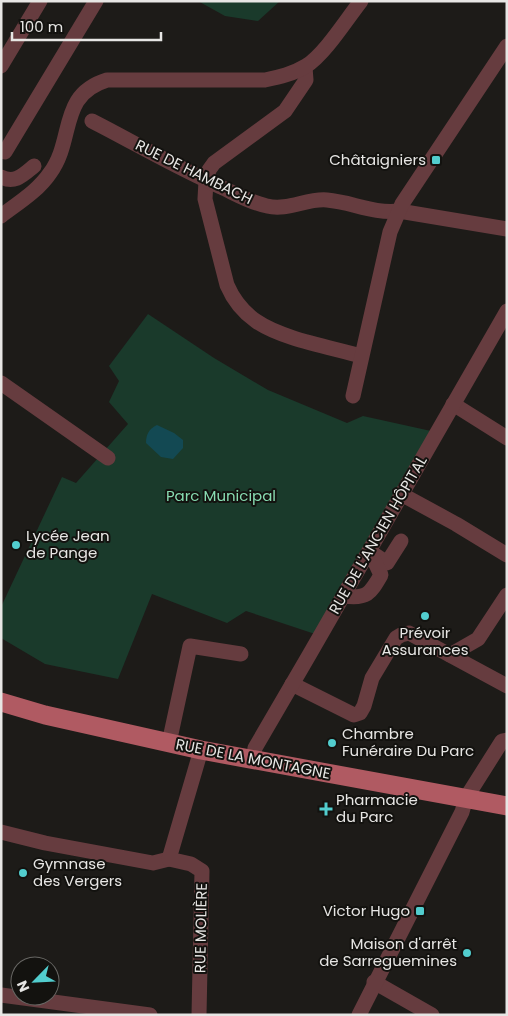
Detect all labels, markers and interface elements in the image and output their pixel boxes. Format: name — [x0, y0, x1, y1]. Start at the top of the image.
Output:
scale bar — [12, 10, 161, 42]
text: 100 m — [20, 16, 63, 37]
street label: RUE DE HAMBACH — [132, 134, 256, 209]
place label: Châtaigniers — [329, 149, 426, 170]
marker: Châtaigniers — [430, 154, 442, 166]
street label: RUE DE L'ANCIEN HÔPITAL — [324, 451, 432, 618]
park label: Parc Municipal — [166, 485, 276, 506]
place label: Lycée Jean de Pange — [26, 525, 110, 563]
marker: Lycée Jean de Pange — [10, 539, 22, 551]
marker: Prévoir Assurances — [419, 610, 431, 622]
place label: Prévoir Assurances — [382, 622, 469, 660]
place label: Chambre Funéraire Du Parc — [342, 723, 474, 761]
street label: RUE DE LA MONTAGNE — [174, 733, 332, 784]
marker: Chambre Funéraire Du Parc — [326, 737, 338, 749]
place label: Pharmacie du Parc — [336, 789, 418, 827]
marker: Pharmacie du Parc — [320, 803, 332, 815]
place label: Gymnase des Vergers — [33, 853, 122, 891]
marker: Gymnase des Vergers — [17, 867, 29, 879]
street label: RUE MOLIÈRE — [189, 883, 212, 973]
place label: Victor Hugo — [323, 900, 410, 921]
marker: Victor Hugo — [414, 905, 426, 917]
place label: Maison d'arrêt de Sarreguemines — [319, 933, 457, 971]
marker: Maison d'arrêt de Sarreguemines — [461, 947, 473, 959]
north arrow — [10, 956, 60, 1006]
text: N — [12, 977, 34, 995]

